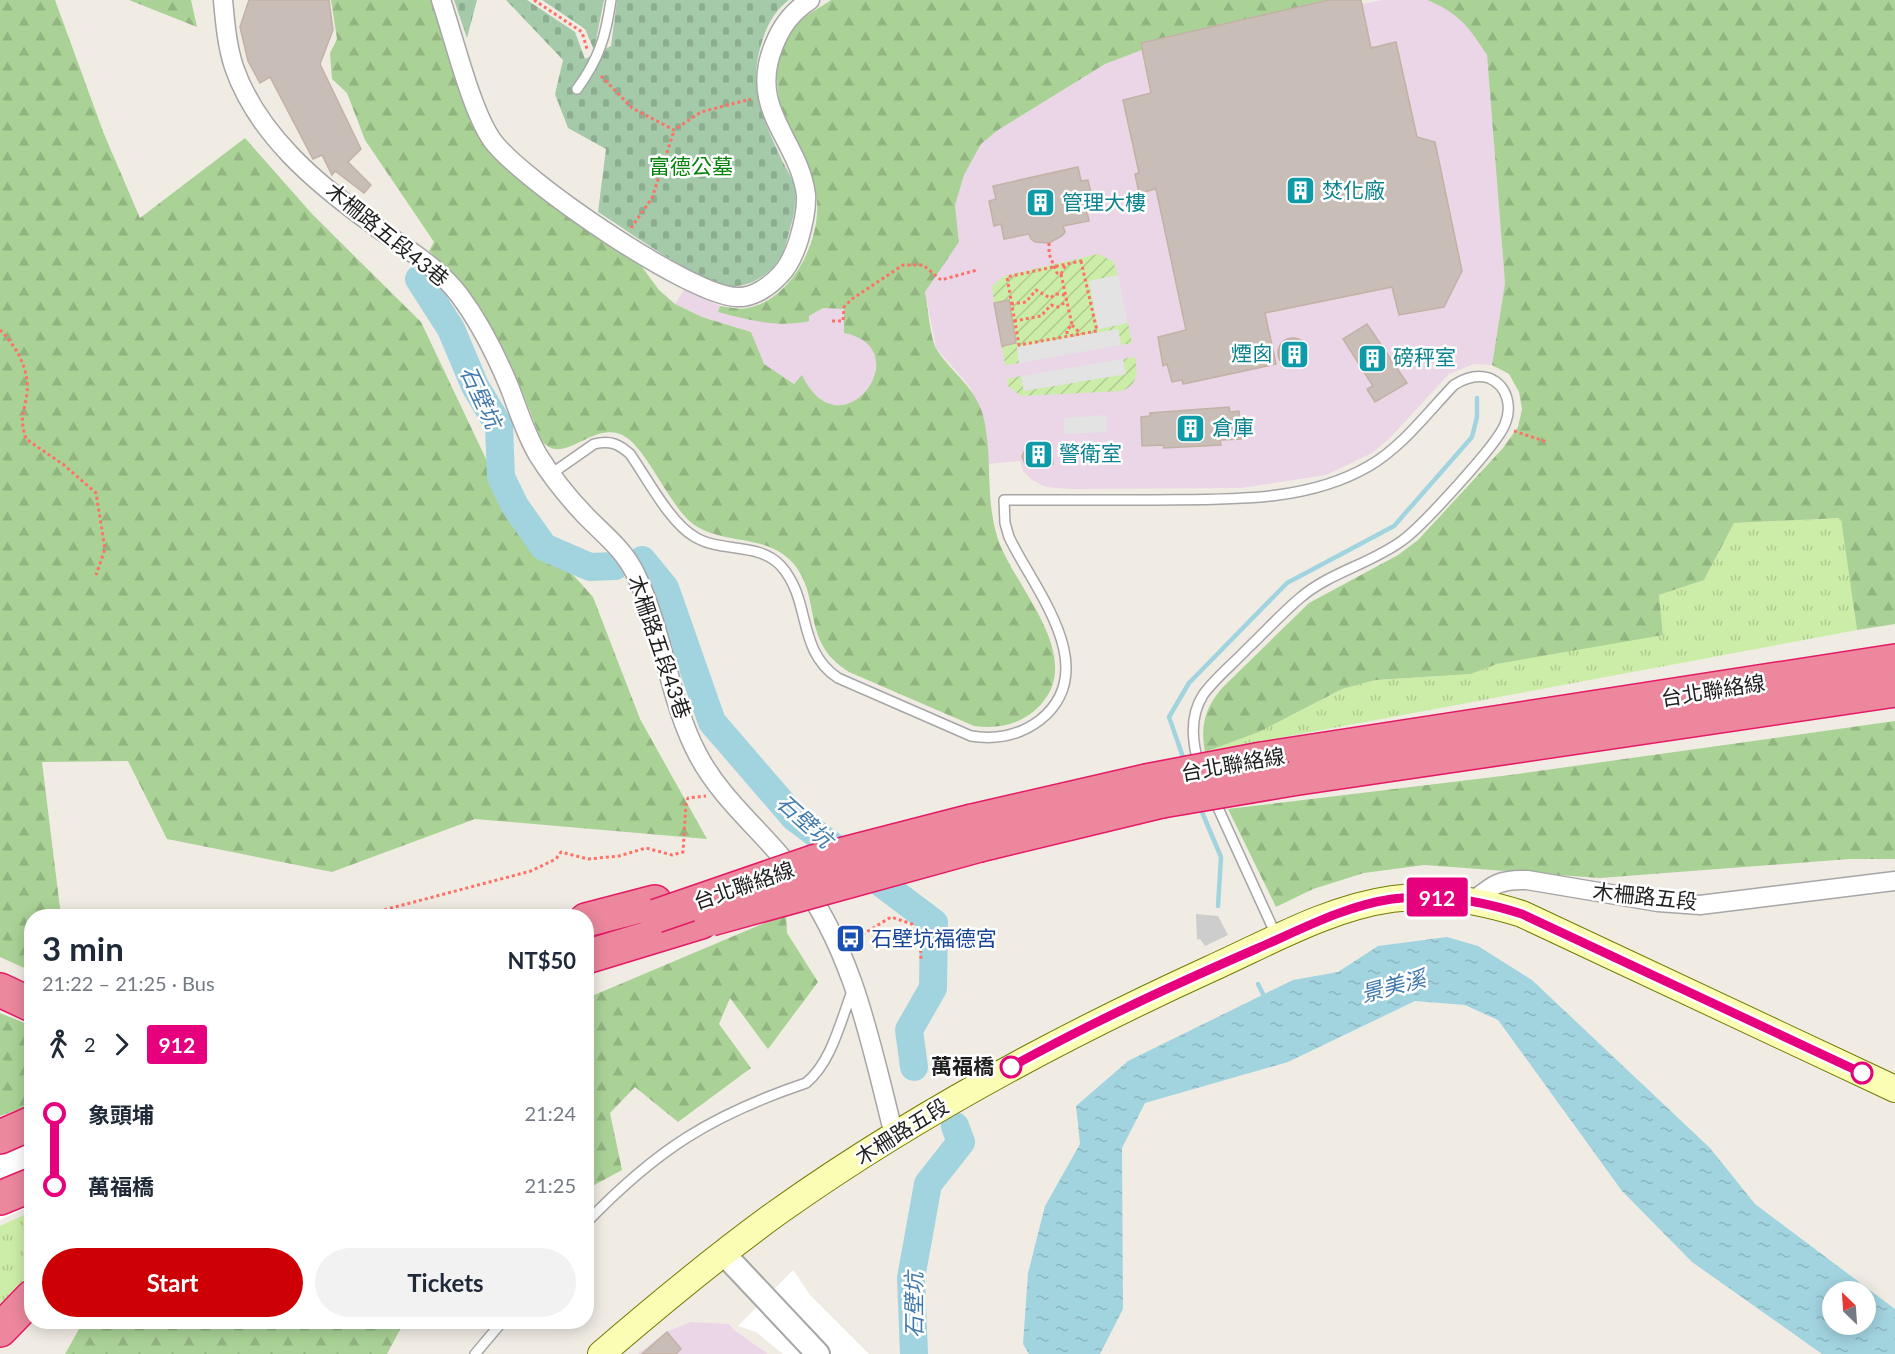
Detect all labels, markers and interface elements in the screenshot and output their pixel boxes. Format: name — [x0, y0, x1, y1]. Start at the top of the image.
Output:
park label: 富德公墓 — [649, 153, 733, 178]
building icon: 焚化廠 — [1285, 175, 1317, 207]
street label: 木柵路五段43巷 — [322, 177, 454, 291]
place label: 焚化廠 — [1322, 177, 1385, 202]
building icon: 管理大樓 — [1025, 187, 1057, 219]
place label: 管理大樓 — [1062, 189, 1146, 214]
building icon: 煙囪 — [1278, 338, 1310, 370]
place label: 煙囪 — [1231, 340, 1273, 365]
building icon: 磅秤室 — [1356, 342, 1388, 374]
place label: 磅秤室 — [1393, 344, 1456, 369]
water label: 石壁坑 — [455, 361, 509, 435]
building icon: 倉庫 — [1175, 412, 1207, 444]
place label: 倉庫 — [1212, 414, 1254, 439]
building icon: 警衛室 — [1022, 438, 1054, 470]
place label: 警衛室 — [1059, 440, 1122, 465]
street label: 木柵路五段43巷 — [624, 571, 697, 722]
street label: 台北聯絡線 — [1659, 669, 1767, 710]
street label: 台北聯絡線 — [1179, 742, 1287, 785]
water label: 石壁坑 — [772, 789, 841, 855]
street label: 台北聯絡線 — [690, 856, 797, 913]
line badge: 912 — [1402, 878, 1472, 916]
street label: 木柵路五段 — [1592, 878, 1699, 913]
text: 912 — [1419, 885, 1455, 910]
bus stop icon: 石壁坑福德宮 — [834, 923, 866, 955]
place label: 石壁坑福德宮 — [871, 925, 997, 950]
text: 3 min — [42, 928, 124, 968]
text: NT$50 — [508, 947, 576, 974]
water label: 景美溪 — [1357, 963, 1431, 1007]
text: 21:22 – 21:25 · Bus — [42, 971, 215, 995]
icon: walk — [42, 1028, 75, 1061]
icon: forward — [105, 1028, 138, 1061]
text: 2 — [84, 1032, 96, 1056]
text: 912 — [159, 1032, 195, 1057]
place label: 萬福橋 — [931, 1053, 994, 1078]
marker: 萬福橋 — [1000, 1056, 1022, 1078]
unlabelled marker — [1851, 1062, 1873, 1084]
street label: 木柵路五段 — [850, 1092, 952, 1169]
text: 象頭埔 — [88, 1101, 154, 1128]
text: 21:24 — [525, 1101, 576, 1125]
text: 萬福橋 — [88, 1173, 154, 1200]
text: 21:25 — [525, 1173, 576, 1197]
button: Start — [42, 1248, 303, 1317]
button: Tickets — [315, 1248, 576, 1317]
water label: 石壁坑 — [900, 1269, 927, 1338]
north arrow — [1822, 1281, 1876, 1335]
map controls — [1822, 1281, 1876, 1335]

